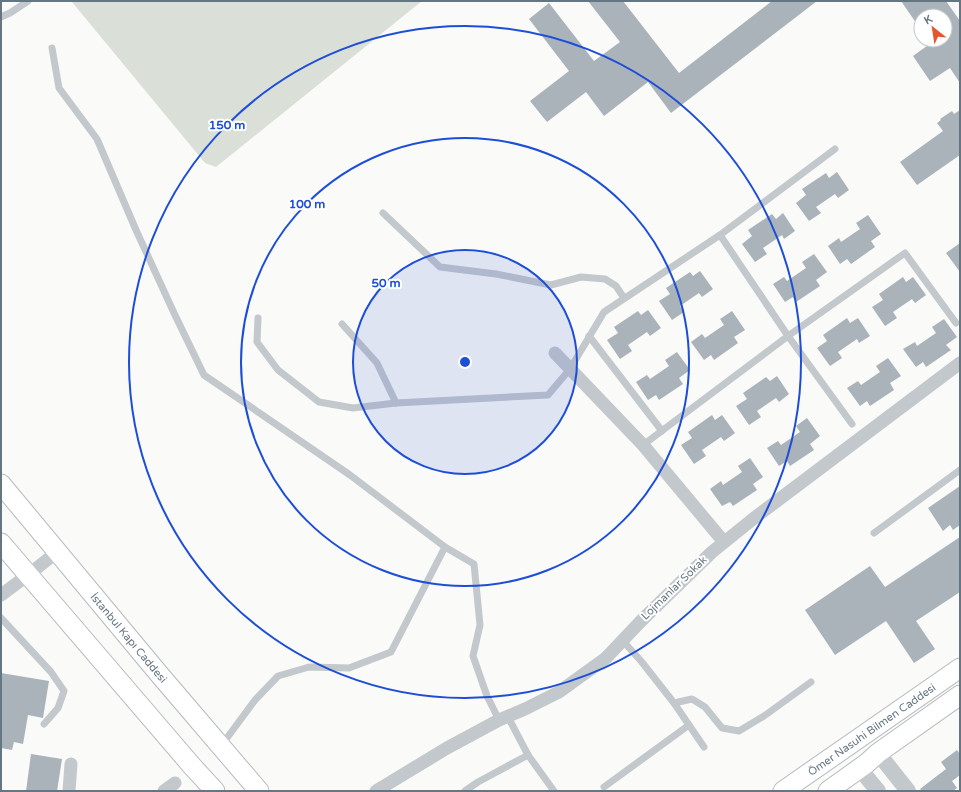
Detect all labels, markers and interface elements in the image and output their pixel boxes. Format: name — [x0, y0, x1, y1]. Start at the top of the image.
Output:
north arrow — [913, 8, 953, 48]
text: K — [922, 12, 935, 27]
text: 150 m — [209, 118, 245, 132]
text: 100 m — [289, 197, 325, 211]
text: 50 m — [371, 276, 401, 290]
centre of rings — [458, 355, 472, 369]
street label: Lojmanlar Sokak — [638, 553, 710, 623]
street label: İstanbul Kapı Caddesi — [88, 590, 170, 685]
street label: Ömer Nasuhi Bilmen Caddesi — [805, 680, 938, 778]

